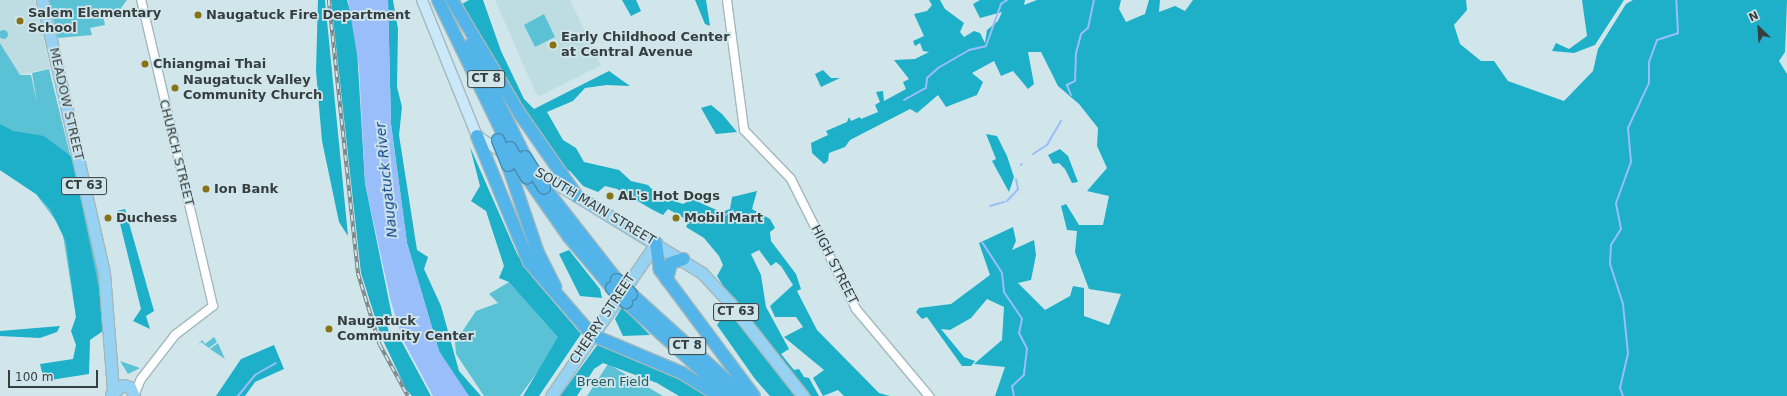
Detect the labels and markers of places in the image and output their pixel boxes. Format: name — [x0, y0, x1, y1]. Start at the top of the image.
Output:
place label: Salem Elementary School — [28, 6, 161, 37]
place label: Naugatuck Fire Department — [206, 7, 411, 23]
marker: Naugatuck Fire Department — [193, 10, 203, 20]
marker: Salem Elementary School — [15, 16, 25, 26]
place label: Early Childhood Center at Central Avenue — [561, 30, 730, 61]
marker: Early Childhood Center at Central Avenue — [548, 40, 558, 50]
place label: Chiangmai Thai — [153, 56, 266, 72]
marker: Chiangmai Thai — [140, 59, 150, 69]
place label: Naugatuck Valley Community Church — [183, 73, 322, 104]
marker: Naugatuck Valley Community Church — [170, 83, 180, 93]
place label: Ion Bank — [214, 181, 278, 197]
marker: Ion Bank — [201, 184, 211, 194]
place label: AL's Hot Dogs — [618, 188, 720, 204]
marker: AL's Hot Dogs — [605, 191, 615, 201]
place label: Duchess — [116, 210, 177, 226]
place label: Mobil Mart — [684, 210, 763, 226]
marker: Duchess — [103, 213, 113, 223]
marker: Mobil Mart — [671, 213, 681, 223]
place label: Naugatuck Community Center — [337, 314, 474, 345]
marker: Naugatuck Community Center — [324, 324, 334, 334]

